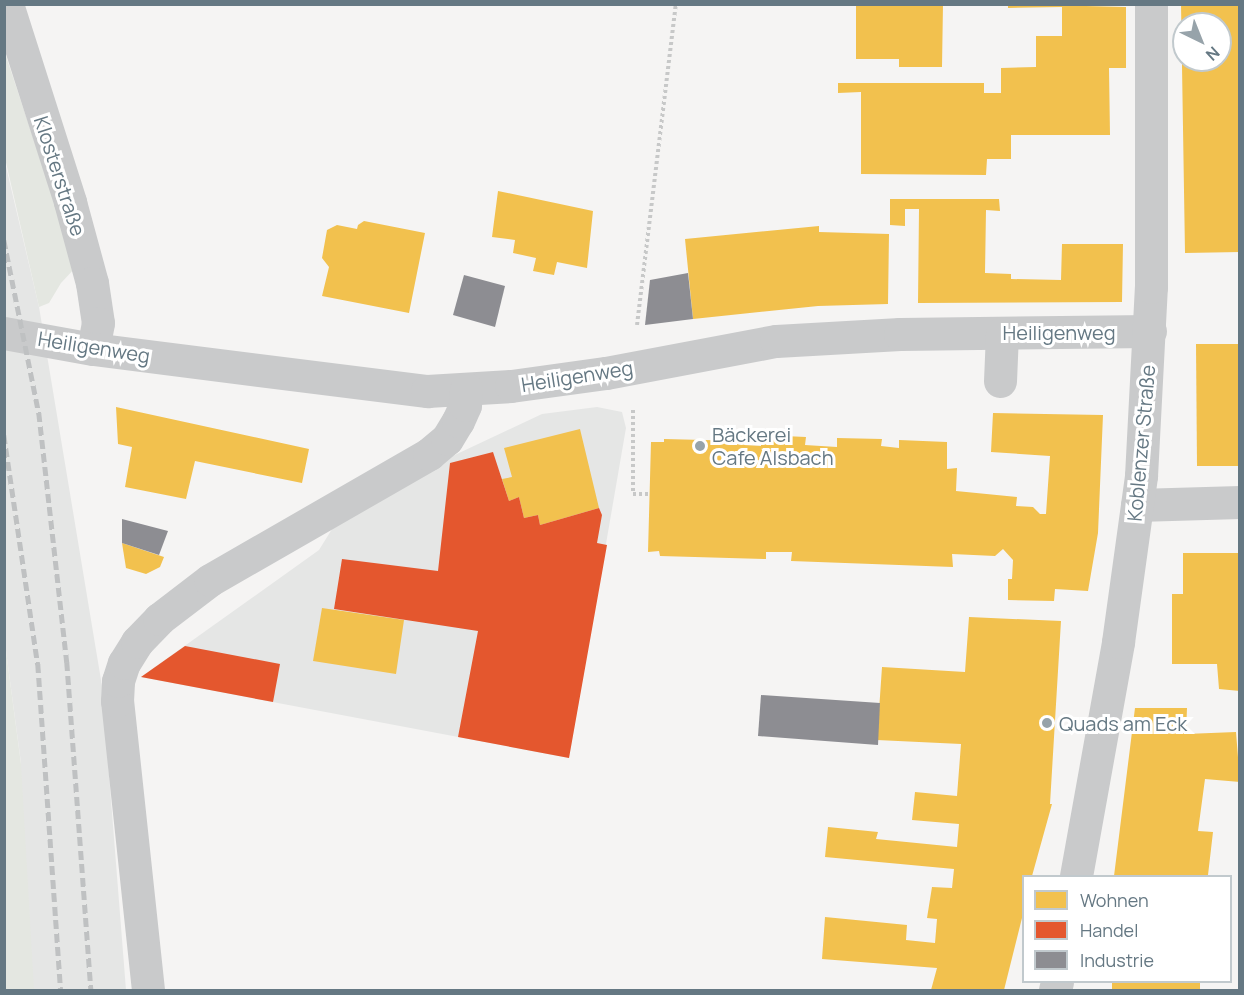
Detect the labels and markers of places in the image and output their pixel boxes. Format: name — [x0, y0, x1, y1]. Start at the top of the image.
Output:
place label: Bäckerei Cafe Alsbach — [712, 422, 834, 469]
marker: Bäckerei Cafe Alsbach — [693, 439, 707, 453]
place label: Quads am Eck — [1059, 711, 1187, 735]
marker: Quads am Eck — [1040, 716, 1054, 730]

